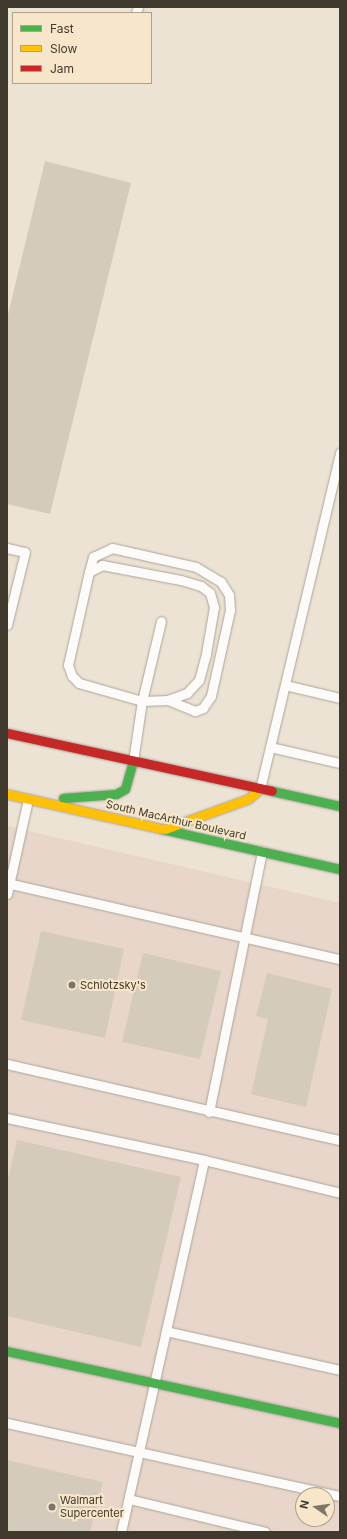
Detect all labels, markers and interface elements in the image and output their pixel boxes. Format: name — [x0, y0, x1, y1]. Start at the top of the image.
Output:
legend — [12, 12, 152, 84]
text: Fast — [50, 21, 74, 36]
text: Slow — [50, 41, 77, 56]
text: Jam — [50, 61, 74, 76]
street label: South MacArthur Boulevard — [105, 797, 247, 843]
place label: Schlotzsky's — [80, 978, 146, 992]
marker: Schlotzsky's — [67, 980, 77, 990]
north arrow — [295, 1487, 335, 1527]
place label: Walmart Supercenter — [60, 1494, 124, 1520]
text: N — [297, 1499, 312, 1510]
marker: Walmart Supercenter — [47, 1502, 57, 1512]

